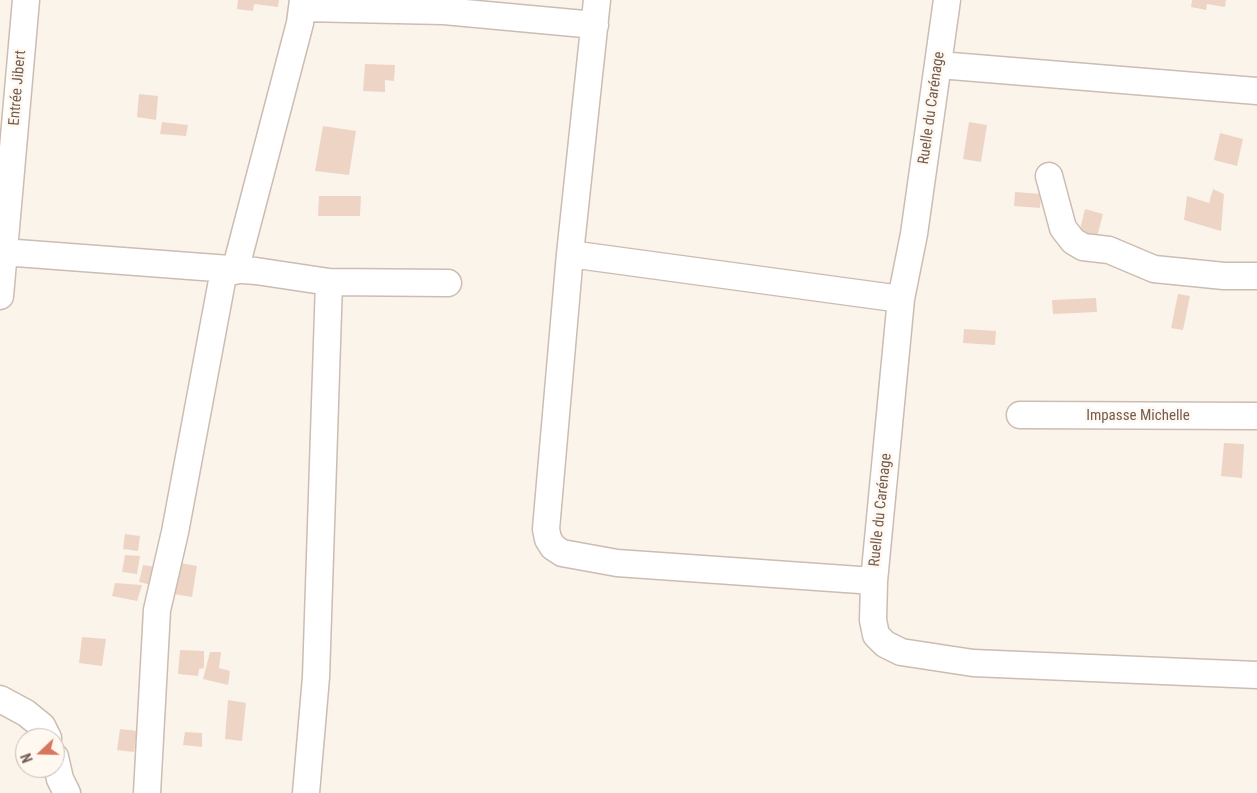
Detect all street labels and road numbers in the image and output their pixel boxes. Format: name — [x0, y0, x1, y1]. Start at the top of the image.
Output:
street label: Entrée Jibert — [6, 50, 30, 126]
street label: Ruelle du Carénage — [915, 50, 949, 166]
street label: Impasse Michelle — [1086, 407, 1190, 425]
street label: Ruelle du Carénage — [866, 452, 896, 568]

